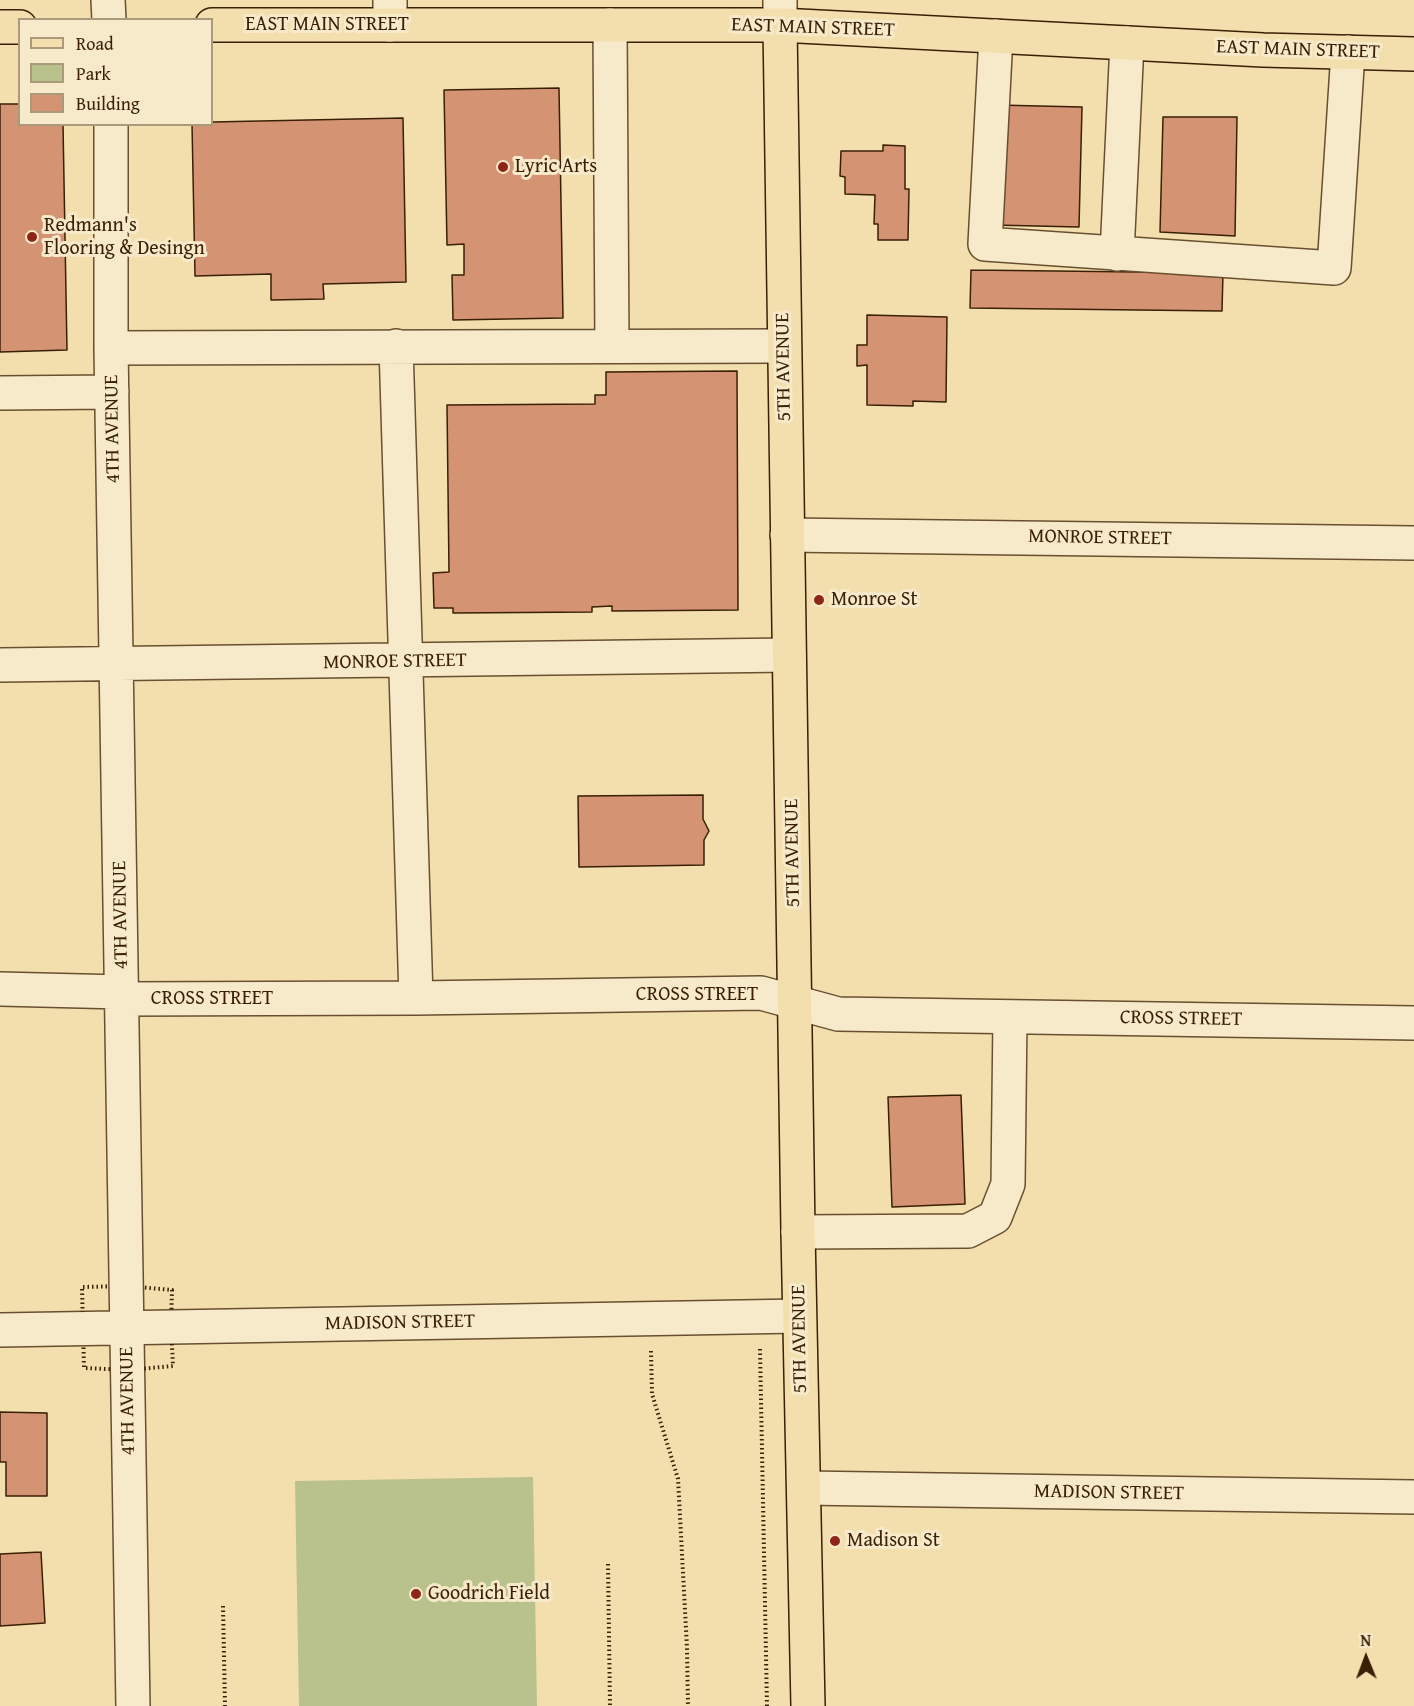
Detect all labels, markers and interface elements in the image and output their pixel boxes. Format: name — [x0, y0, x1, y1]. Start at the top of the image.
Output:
street label: EAST MAIN STREET — [245, 13, 409, 37]
street label: EAST MAIN STREET — [731, 13, 895, 43]
legend — [18, 18, 213, 126]
text: Road — [76, 30, 114, 57]
street label: EAST MAIN STREET — [1216, 35, 1380, 65]
text: Park — [76, 60, 111, 87]
text: Building — [76, 90, 140, 117]
place label: Lyric Arts — [515, 155, 597, 179]
marker: Lyric Arts — [496, 160, 510, 174]
place label: Redmann's Flooring & Desingn — [44, 214, 205, 261]
marker: Redmann's Flooring & Desingn — [25, 230, 39, 244]
street label: 5TH AVENUE — [771, 312, 797, 422]
street label: 4TH AVENUE — [100, 374, 126, 484]
street label: MONROE STREET — [1028, 525, 1172, 551]
place label: Monroe St — [831, 588, 918, 612]
marker: Monroe St — [812, 593, 826, 607]
street label: MONROE STREET — [323, 649, 467, 675]
street label: 5TH AVENUE — [780, 798, 806, 908]
street label: 4TH AVENUE — [108, 860, 134, 970]
street label: CROSS STREET — [636, 983, 758, 1007]
street label: CROSS STREET — [151, 987, 273, 1011]
street label: CROSS STREET — [1120, 1006, 1242, 1032]
street label: 5TH AVENUE — [787, 1284, 813, 1394]
street label: MADISON STREET — [325, 1310, 475, 1336]
street label: 4TH AVENUE — [115, 1346, 141, 1456]
street label: MADISON STREET — [1034, 1480, 1184, 1506]
place label: Madison St — [847, 1529, 940, 1553]
marker: Madison St — [828, 1534, 842, 1548]
place label: Goodrich Field — [428, 1582, 550, 1606]
marker: Goodrich Field — [409, 1587, 423, 1601]
north arrow — [1336, 1628, 1396, 1688]
text: N — [1360, 1628, 1371, 1652]

